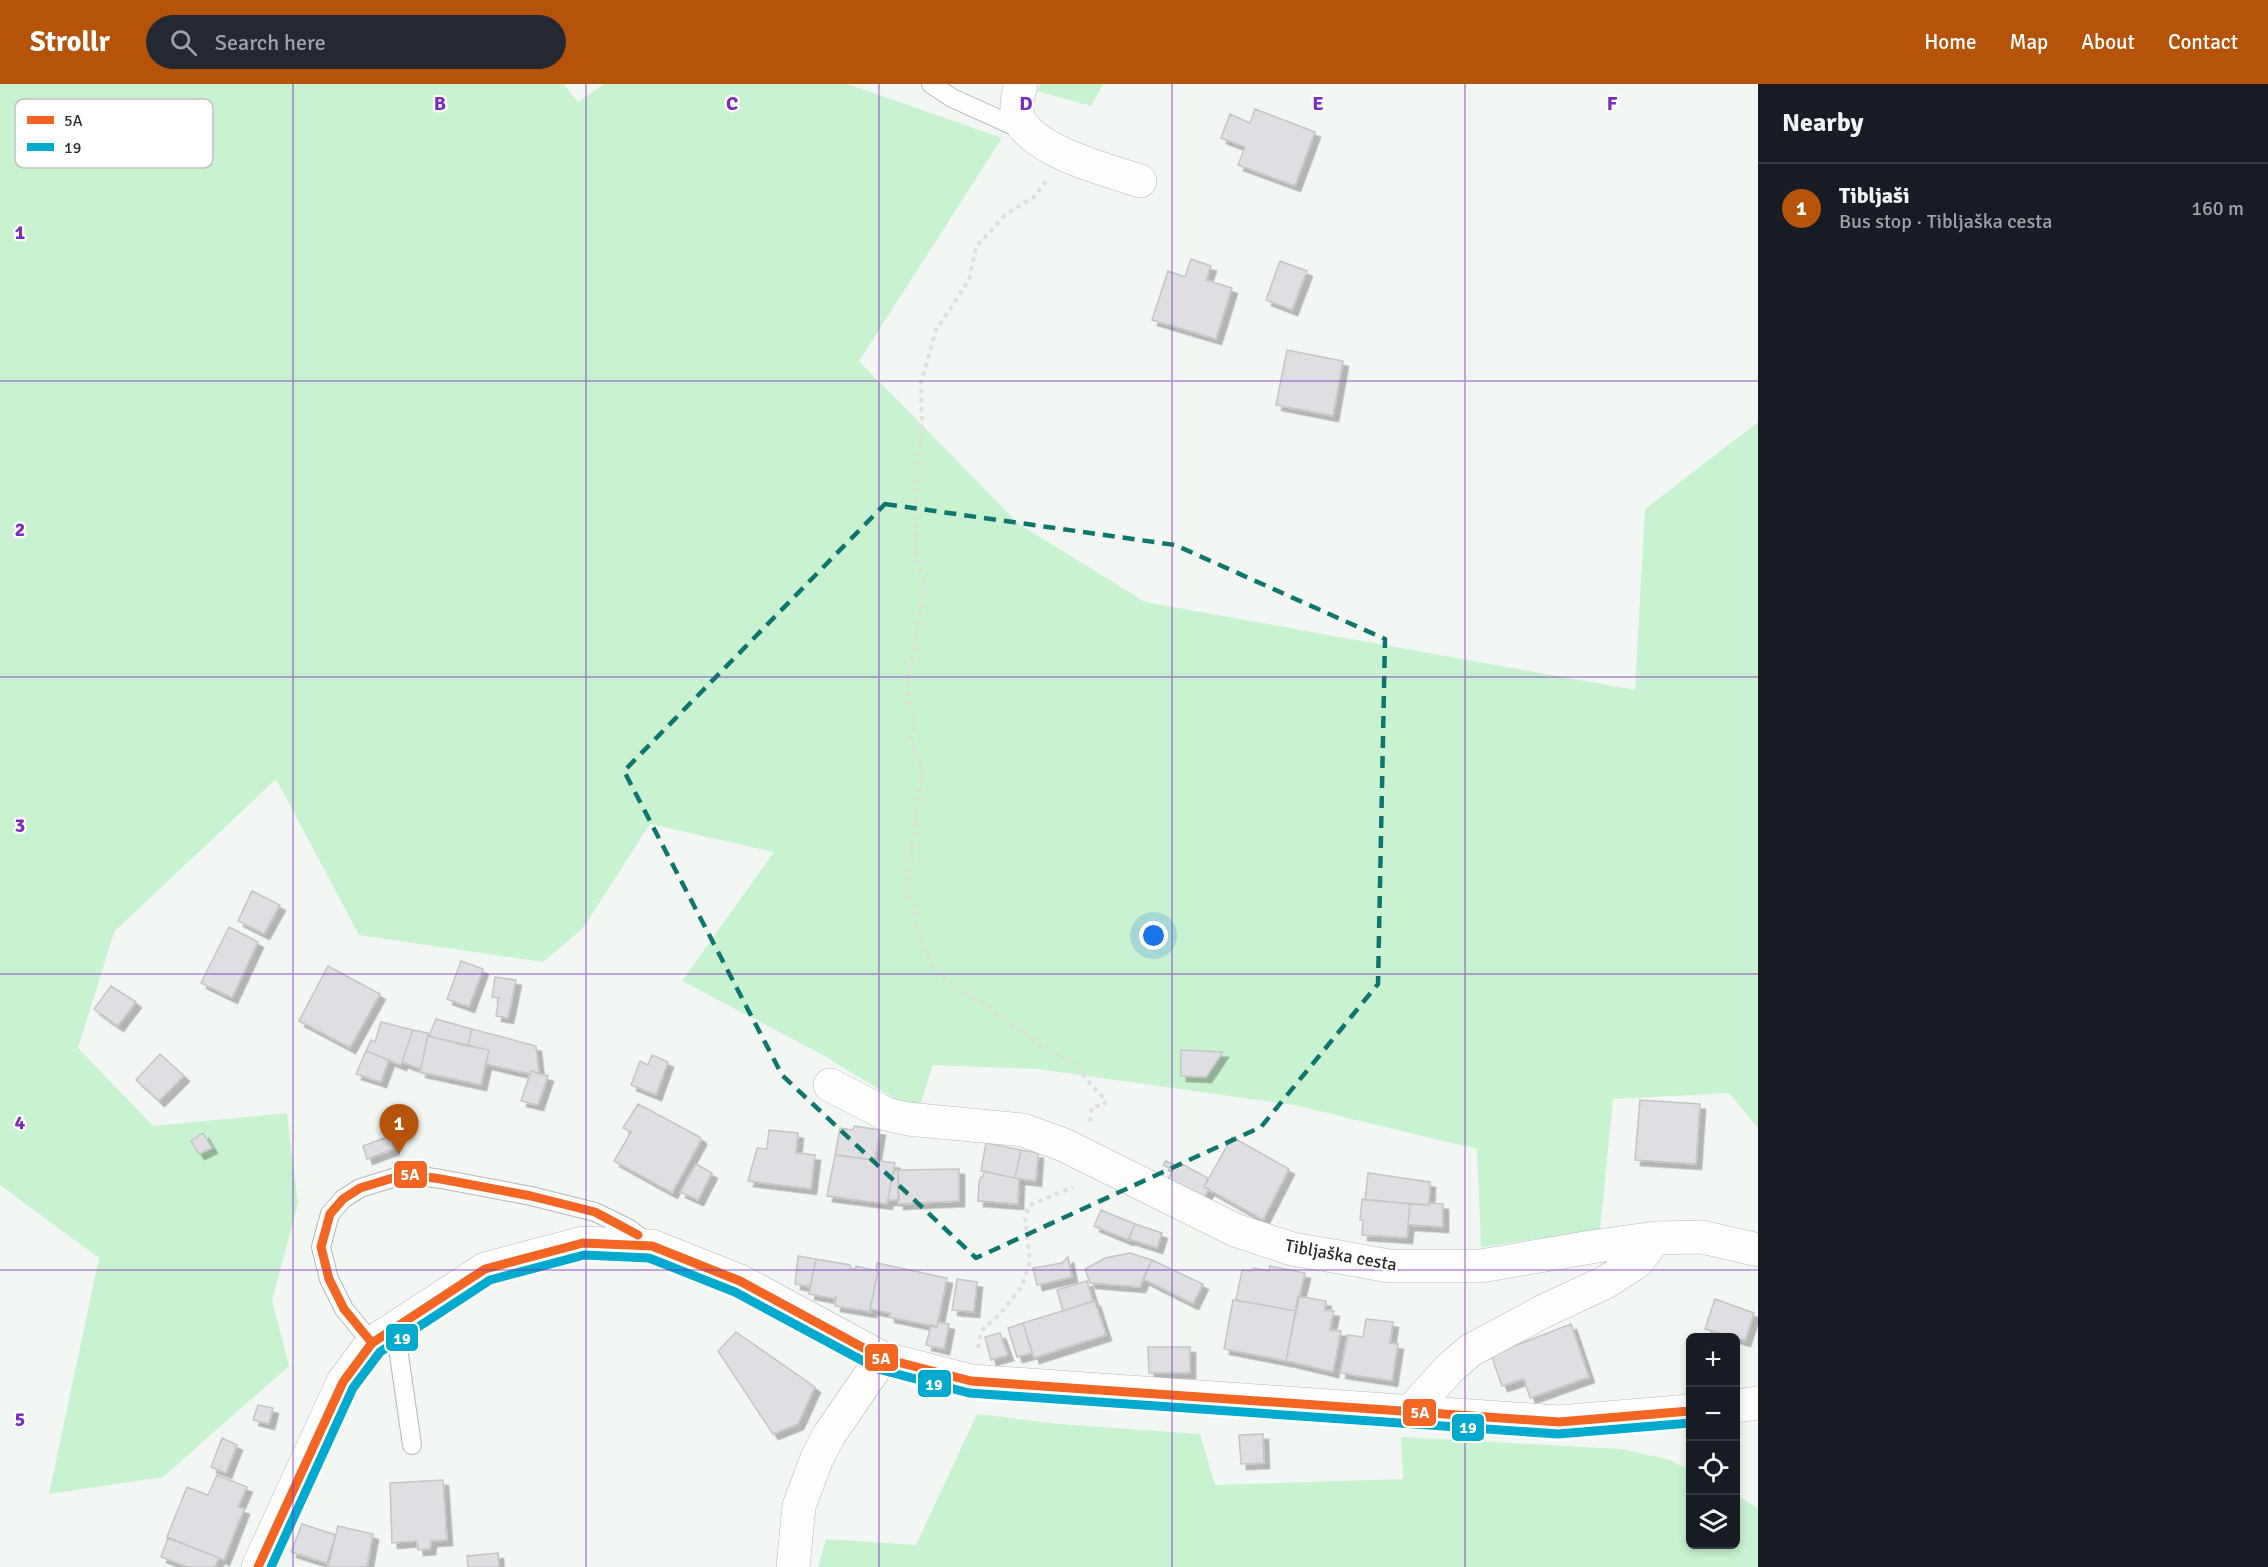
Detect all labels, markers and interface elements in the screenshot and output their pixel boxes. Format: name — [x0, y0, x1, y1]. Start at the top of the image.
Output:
search box — [146, 15, 566, 69]
text: Strollr — [30, 25, 110, 59]
icon: search — [167, 26, 200, 59]
text: Search here — [215, 29, 326, 56]
text: Home — [1924, 29, 1977, 55]
text: Map — [2010, 29, 2048, 55]
text: About — [2081, 29, 2135, 55]
text: Contact — [2168, 29, 2238, 55]
text: B — [434, 91, 446, 116]
text: C — [726, 91, 738, 116]
text: D — [1019, 91, 1033, 116]
text: E — [1312, 91, 1324, 116]
text: F — [1607, 91, 1618, 116]
legend — [15, 99, 213, 168]
text: Nearby — [1782, 107, 1863, 139]
text: 5A — [64, 111, 83, 131]
text: 19 — [64, 138, 81, 158]
text: Tibljaši — [1839, 182, 1910, 209]
text: 1 — [1796, 196, 1807, 221]
text: 160 m — [2191, 196, 2244, 221]
text: Bus stop · Tibljaška cesta — [1839, 209, 2052, 234]
text: 1 — [15, 220, 26, 245]
text: 2 — [15, 517, 25, 542]
text: 3 — [15, 813, 25, 838]
your location — [1139, 921, 1168, 950]
pin: 1 — [380, 1104, 418, 1154]
text: 4 — [15, 1110, 26, 1135]
line badge: 5A — [393, 1160, 428, 1189]
text: 5A — [401, 1165, 420, 1185]
street label: Tibljaška cesta — [1283, 1234, 1399, 1276]
line badge: 19 — [385, 1323, 419, 1352]
text: 19 — [393, 1329, 411, 1349]
map controls — [1686, 1333, 1740, 1549]
button: + — [1686, 1333, 1740, 1387]
line badge: 5A — [864, 1343, 899, 1372]
text: 5A — [872, 1349, 891, 1369]
line badge: 19 — [917, 1369, 952, 1398]
text: 19 — [925, 1375, 943, 1395]
button: − — [1686, 1387, 1740, 1441]
line badge: 5A — [1402, 1398, 1437, 1427]
text: 5A — [1411, 1403, 1430, 1423]
text: 5 — [15, 1407, 25, 1432]
line badge: 19 — [1451, 1413, 1485, 1442]
text: 19 — [1459, 1418, 1477, 1438]
button: locate — [1686, 1441, 1740, 1495]
button: layers — [1686, 1495, 1740, 1549]

